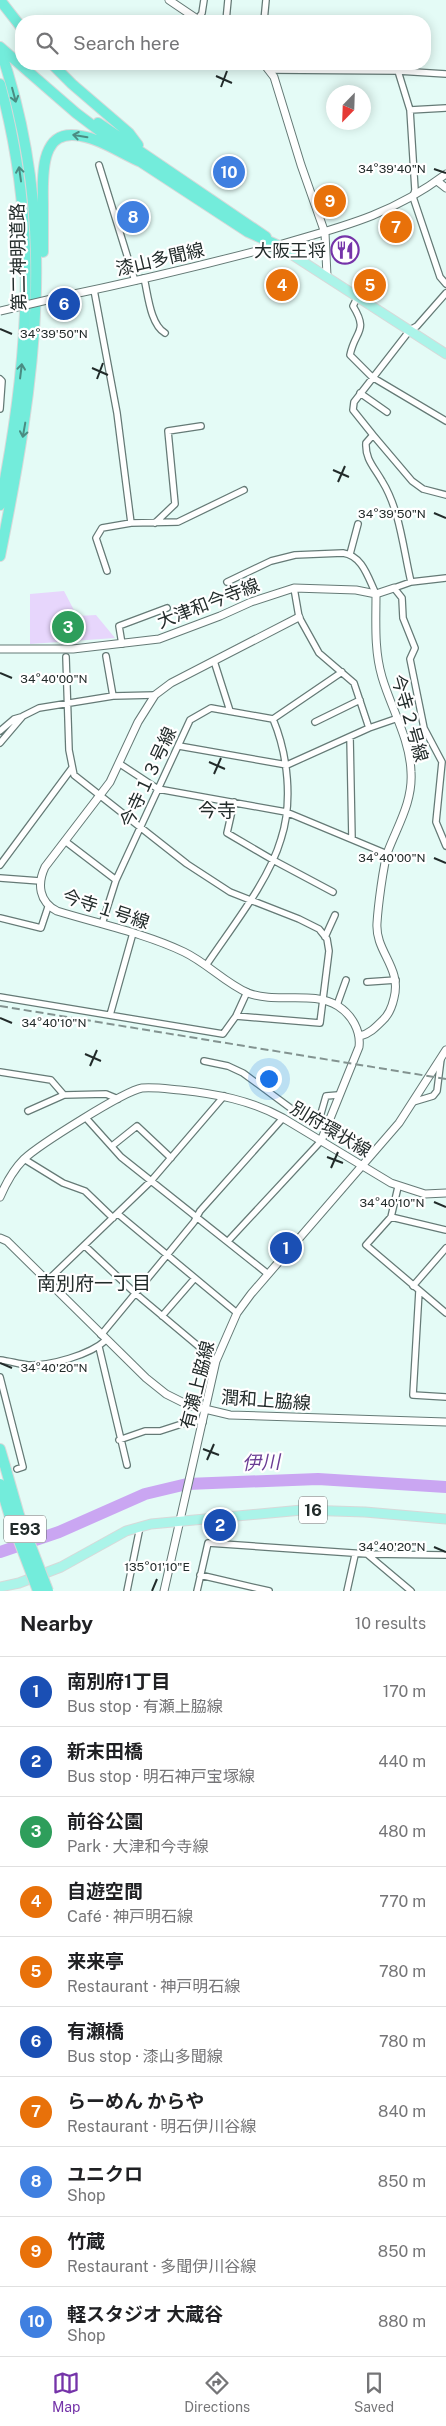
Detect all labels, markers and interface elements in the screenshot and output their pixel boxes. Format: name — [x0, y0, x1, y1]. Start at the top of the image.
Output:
search box — [15, 15, 431, 70]
icon: search — [33, 29, 61, 57]
text: Search here — [73, 32, 180, 54]
north arrow — [326, 85, 371, 130]
one-way arrow — [10, 87, 19, 103]
one-way arrow — [72, 131, 88, 141]
pin: 10 — [213, 153, 245, 191]
text: 34°39'40"N — [358, 162, 426, 176]
one-way arrow — [15, 166, 25, 182]
pin: 9 — [314, 182, 346, 220]
pin: 8 — [117, 198, 149, 236]
street label: 第二神明道路 — [7, 203, 29, 311]
pin: 7 — [380, 208, 412, 246]
restaurant icon: 大阪王将 — [330, 235, 360, 265]
street label: 漆山多聞線 — [114, 239, 206, 279]
place label: 大阪王将 — [254, 240, 326, 261]
pin: 4 — [266, 266, 298, 304]
pin: 5 — [354, 266, 386, 304]
pin: 6 — [48, 285, 80, 323]
text: 34°39'50"N — [20, 327, 88, 341]
one-way arrow — [16, 363, 26, 379]
one-way arrow — [18, 422, 28, 438]
text: 34°39'50"N — [358, 507, 426, 521]
street label: 大津和今寺線 — [154, 574, 262, 632]
pin: 3 — [52, 608, 84, 646]
text: 34°40'00"N — [20, 672, 88, 686]
street label: 今寺２号線 — [388, 672, 432, 764]
street label: 今寺１３号線 — [116, 724, 180, 830]
district label: 今寺 — [198, 799, 236, 821]
text: 34°40'00"N — [358, 851, 426, 865]
street label: 今寺１号線 — [60, 885, 152, 933]
text: 34°40'10"N — [22, 1016, 86, 1030]
your location — [256, 1066, 282, 1092]
street label: 別府環状線 — [287, 1097, 375, 1161]
text: 34°40'10"N — [360, 1196, 424, 1210]
pin: 1 — [270, 1229, 302, 1267]
district label: 南別府一丁目 — [37, 1272, 151, 1294]
street label: 有瀬上脇線 — [176, 1339, 218, 1431]
text: 34°40'20"N — [20, 1361, 88, 1375]
street label: 潤和上脇線 — [220, 1386, 312, 1414]
water label: 伊川 — [242, 1450, 282, 1474]
road number: 16 — [299, 1496, 327, 1524]
pin: 2 — [204, 1506, 236, 1544]
road number: E93 — [4, 1516, 46, 1542]
text: 34°40'20"N — [358, 1540, 426, 1554]
text: 135°01'10"E — [124, 1560, 190, 1574]
text: Nearby — [20, 1611, 93, 1636]
text: 10 results — [355, 1614, 426, 1633]
text: 南別府1丁目 — [67, 1670, 170, 1692]
text: 1 — [33, 1682, 39, 1701]
text: 170 m — [383, 1682, 426, 1701]
text: Bus stop · 有瀬上脇線 — [67, 1697, 223, 1716]
text: 新末田橋 — [67, 1740, 143, 1762]
text: 2 — [31, 1752, 41, 1771]
text: 440 m — [378, 1752, 426, 1771]
text: Bus stop · 明石神戸宝塚線 — [67, 1767, 255, 1786]
text: 前谷公園 — [67, 1810, 143, 1832]
text: 3 — [31, 1822, 41, 1841]
text: 480 m — [378, 1822, 426, 1841]
text: Park · 大津和今寺線 — [67, 1837, 208, 1856]
text: 自遊空間 — [67, 1880, 143, 1902]
text: 4 — [31, 1892, 41, 1911]
text: 770 m — [379, 1892, 426, 1911]
text: Café · 神戸明石線 — [67, 1907, 193, 1926]
text: 来来亭 — [67, 1950, 124, 1972]
text: 5 — [31, 1962, 41, 1981]
text: 780 m — [379, 1962, 426, 1981]
text: Restaurant · 神戸明石線 — [67, 1977, 240, 1996]
text: 有瀬橋 — [67, 2020, 124, 2042]
text: 6 — [31, 2032, 41, 2051]
text: 780 m — [379, 2032, 426, 2051]
text: Bus stop · 漆山多聞線 — [67, 2047, 223, 2066]
text: らーめん からや — [67, 2090, 204, 2112]
text: 7 — [31, 2102, 41, 2121]
text: 840 m — [378, 2102, 426, 2121]
text: Restaurant · 明石伊川谷線 — [67, 2117, 256, 2136]
text: ユニクロ — [67, 2163, 143, 2185]
text: 8 — [31, 2172, 41, 2191]
text: 850 m — [378, 2172, 426, 2191]
text: Shop — [67, 2186, 106, 2205]
text: 竹蔵 — [67, 2230, 105, 2252]
text: 9 — [31, 2242, 41, 2261]
text: 850 m — [378, 2242, 426, 2261]
text: Restaurant · 多聞伊川谷線 — [67, 2257, 256, 2276]
text: 軽スタジオ 大蔵谷 — [67, 2303, 223, 2325]
text: 10 — [27, 2312, 45, 2331]
text: 880 m — [378, 2312, 426, 2331]
text: Shop — [67, 2326, 106, 2345]
tab: Map — [52, 2369, 80, 2415]
tab: Directions — [184, 2369, 250, 2415]
tab: Saved — [354, 2369, 394, 2415]

